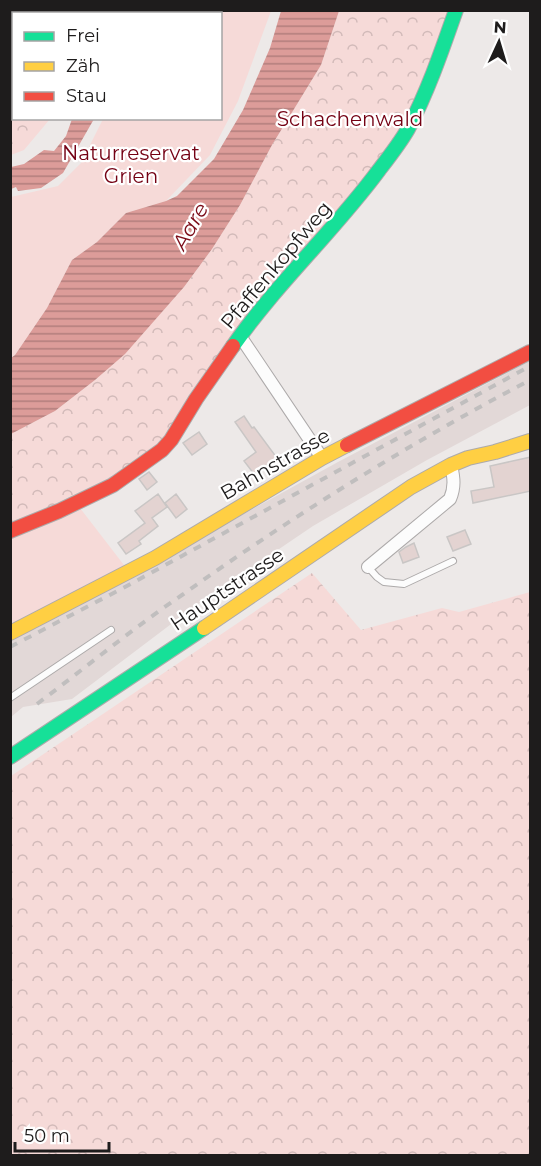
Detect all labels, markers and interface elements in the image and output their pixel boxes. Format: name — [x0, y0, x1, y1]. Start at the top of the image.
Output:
legend — [12, 12, 222, 120]
north arrow — [469, 12, 529, 72]
text: N — [493, 18, 507, 37]
text: Frei — [66, 25, 100, 47]
text: Zäh — [66, 55, 101, 77]
text: Stau — [66, 85, 107, 107]
park label: Schachenwald — [277, 107, 423, 131]
park label: Naturreservat Grien — [62, 141, 200, 188]
street label: Pfaffenkopfweg — [216, 196, 336, 334]
water label: Aare — [166, 198, 213, 256]
street label: Bahnstrasse — [216, 423, 334, 505]
street label: Hauptstrasse — [166, 542, 288, 636]
scale bar — [15, 1115, 110, 1153]
text: 50 m — [24, 1125, 70, 1147]

